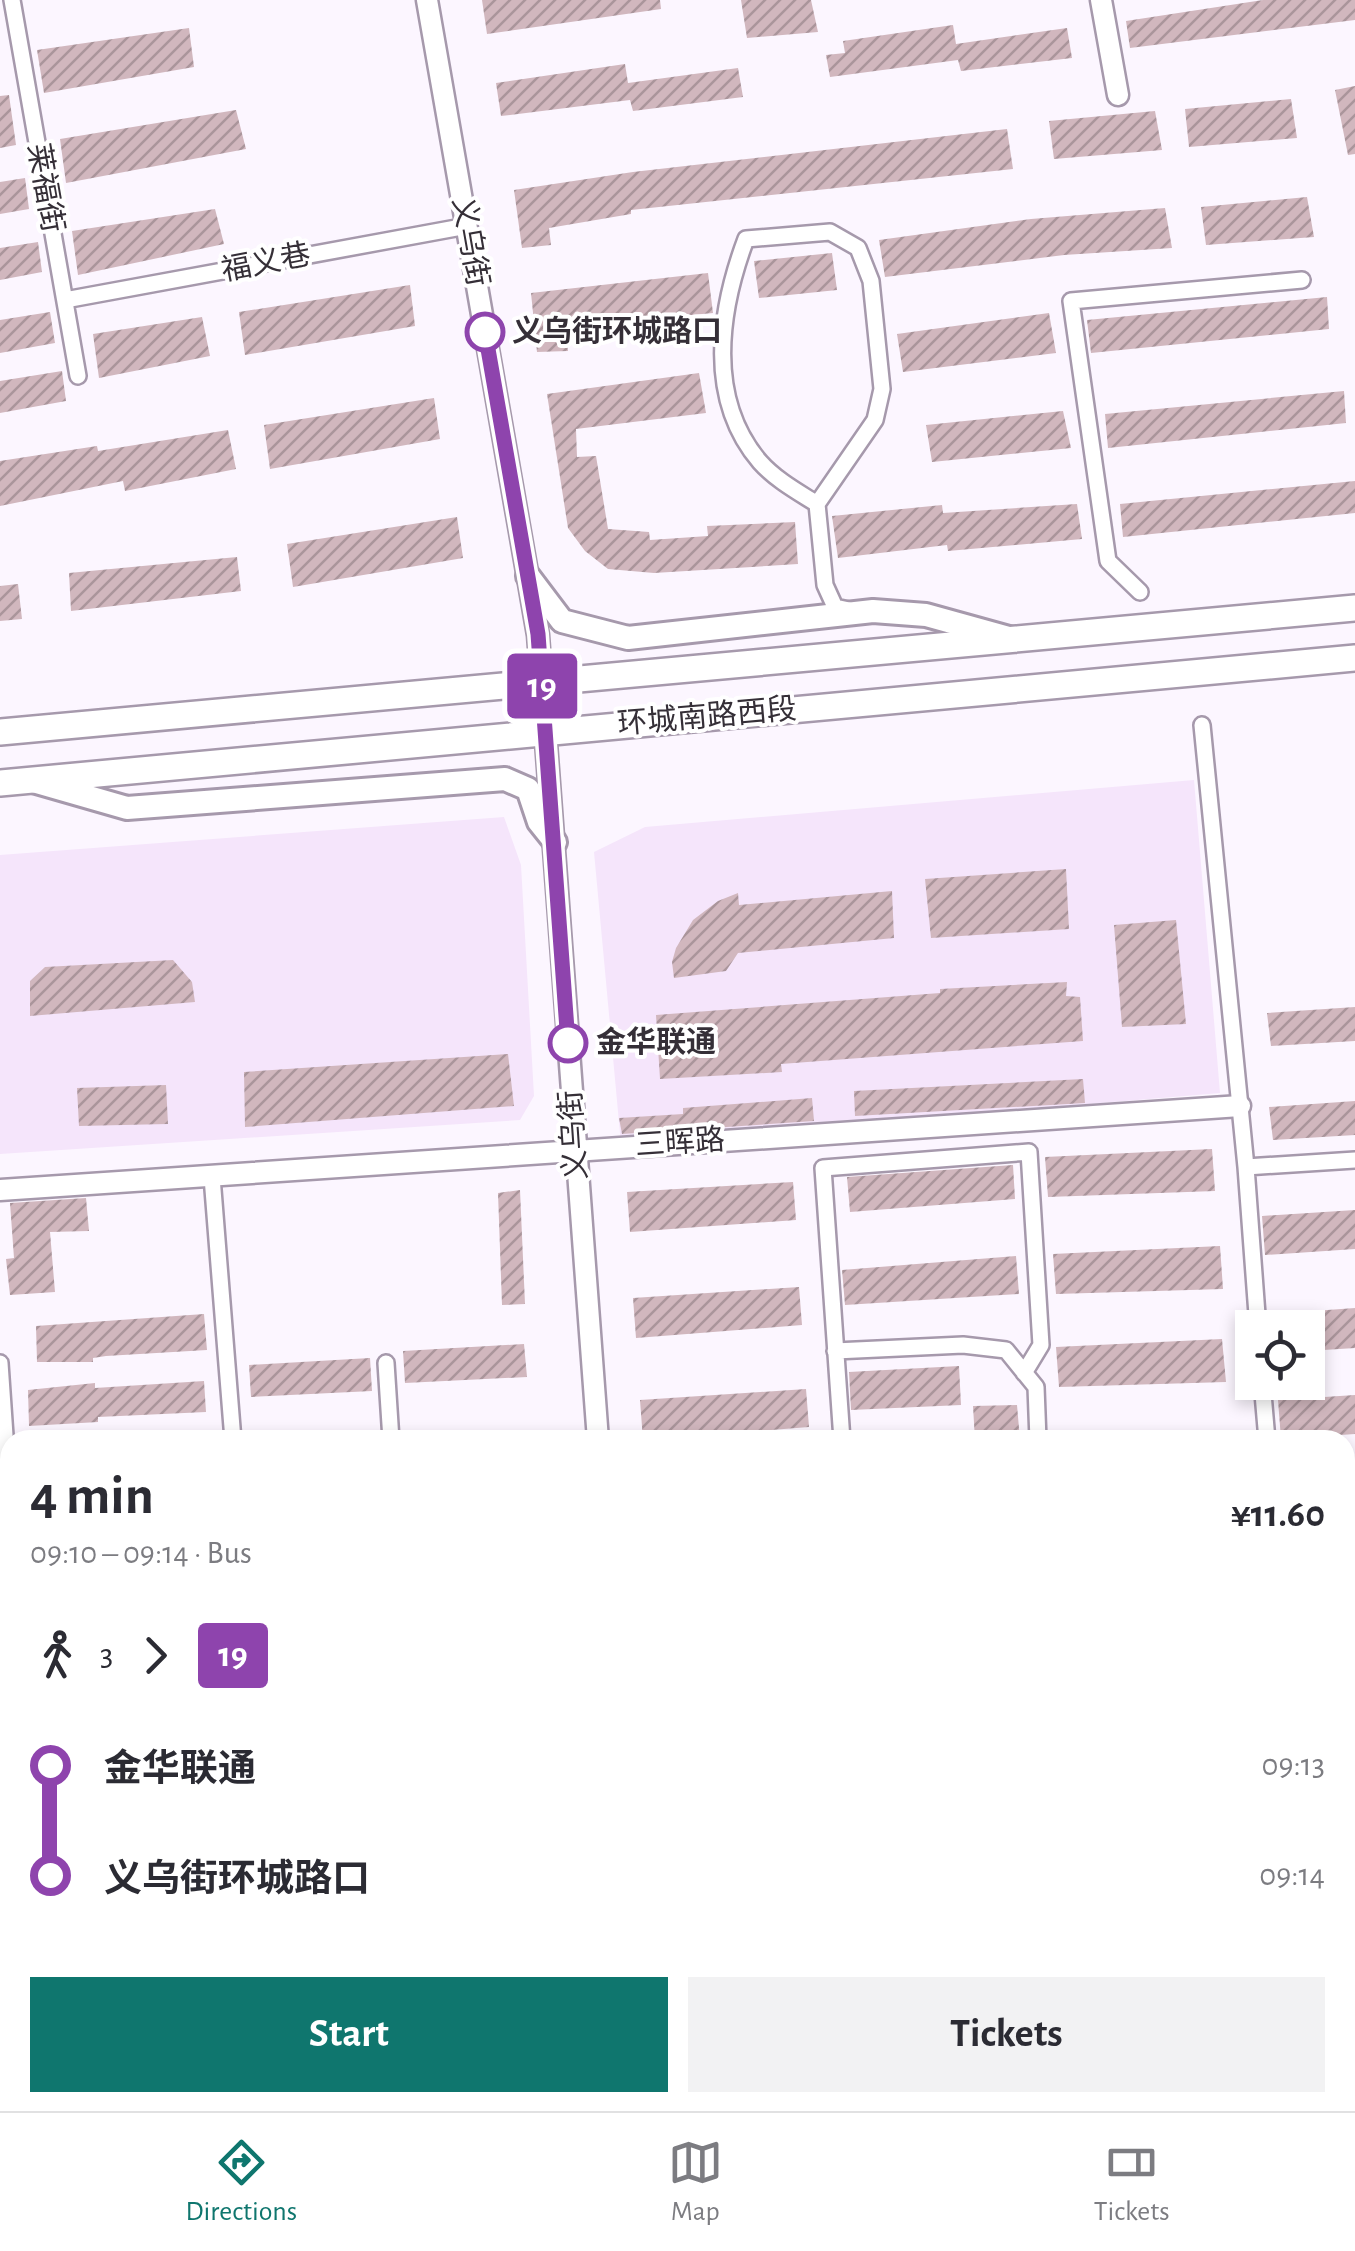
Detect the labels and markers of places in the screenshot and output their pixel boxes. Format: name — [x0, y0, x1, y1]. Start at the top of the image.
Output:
marker: 义乌街环城路口 — [466, 313, 504, 351]
place label: 义乌街环城路口 — [512, 315, 722, 347]
marker: 金华联通 — [549, 1024, 587, 1062]
place label: 金华联通 — [596, 1026, 716, 1058]

